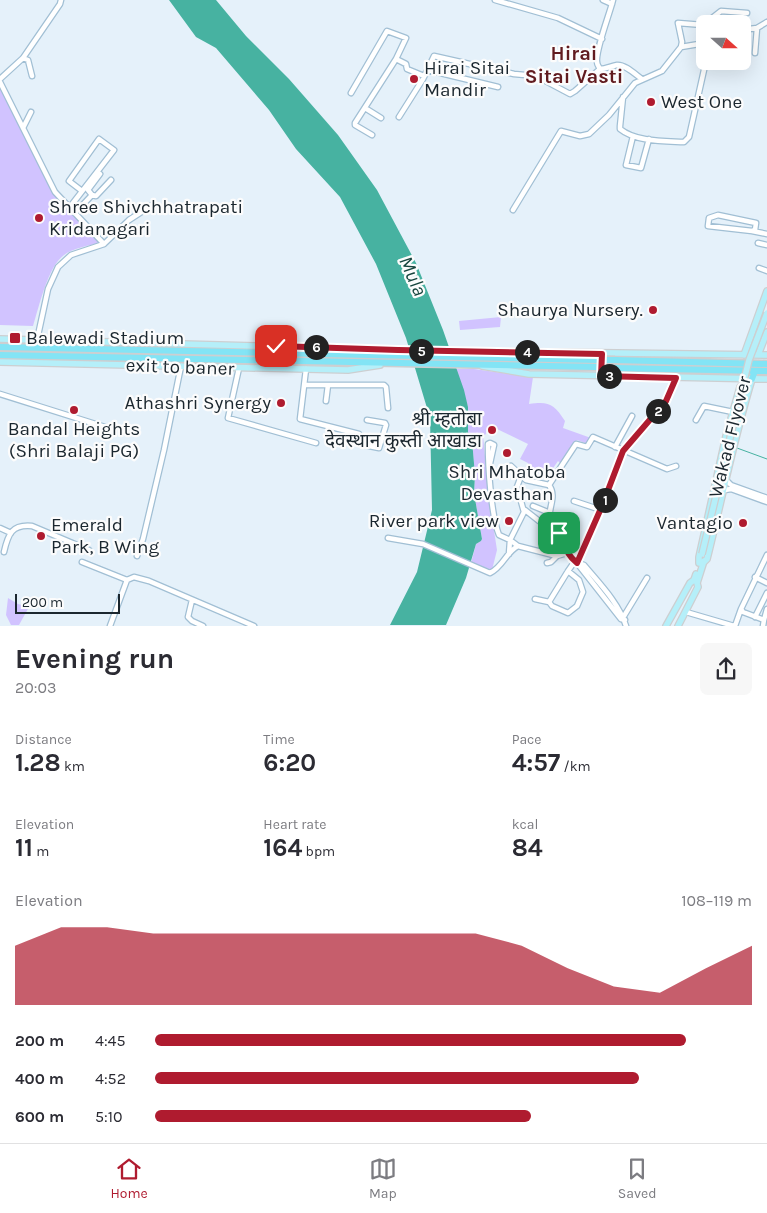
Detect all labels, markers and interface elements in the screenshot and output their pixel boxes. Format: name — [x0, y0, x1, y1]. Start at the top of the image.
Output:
north arrow — [696, 15, 751, 70]
map controls — [696, 15, 751, 70]
district label: Hirai Sitai Vasti — [525, 42, 623, 88]
place label: Hirai Sitai Mandir — [424, 57, 510, 101]
marker: Hirai Sitai Mandir — [408, 73, 420, 85]
place label: West One — [661, 91, 742, 113]
marker: West One — [645, 96, 657, 108]
place label: Shree Shivchhatrapati Kridanagari — [49, 196, 243, 240]
marker: Shree Shivchhatrapati Kridanagari — [33, 212, 45, 224]
water label: Mula — [394, 252, 432, 300]
place label: Shaurya Nursery. — [497, 299, 643, 321]
marker: Shaurya Nursery. — [647, 304, 659, 316]
pin — [255, 325, 297, 367]
place label: Balewadi Stadium — [26, 327, 184, 349]
marker: Balewadi Stadium — [8, 331, 22, 345]
icon: check — [262, 332, 290, 360]
pin: 6 — [304, 334, 328, 360]
pin: 5 — [408, 338, 434, 364]
text: 6 — [312, 339, 321, 356]
pin: 4 — [514, 340, 540, 364]
text: 5 — [417, 343, 426, 360]
text: 4 — [523, 344, 532, 361]
street label: exit to baner — [125, 354, 235, 380]
pin: 3 — [596, 364, 622, 388]
text: 3 — [605, 368, 614, 385]
street label: Wakad Flyover — [704, 374, 756, 500]
place label: Athashri Synergy — [125, 392, 271, 414]
marker: Athashri Synergy — [275, 397, 287, 409]
pin: 2 — [646, 398, 670, 424]
text: 2 — [654, 403, 663, 420]
marker: Bandal Heights (Shri Balaji PG) — [68, 404, 80, 416]
place label: श्री म्हतोबा देवस्थान कुस्ती आखाडा — [325, 408, 483, 453]
place label: Bandal Heights (Shri Balaji PG) — [8, 418, 140, 462]
marker: श्री म्हतोबा देवस्थान कुस्ती आखाडा — [486, 424, 498, 436]
marker: Shri Mhatoba Devasthan — [501, 447, 513, 459]
place label: Shri Mhatoba Devasthan — [448, 461, 566, 505]
pin: 1 — [592, 488, 618, 512]
text: 1 — [603, 492, 608, 509]
place label: River park view — [369, 510, 499, 532]
pin — [538, 512, 580, 554]
place label: Vantagio — [657, 512, 733, 534]
place label: Emerald Park, B Wing — [51, 514, 159, 558]
marker: River park view — [503, 515, 515, 527]
marker: Vantagio — [737, 517, 749, 529]
icon: arrive — [545, 519, 573, 547]
marker: Emerald Park, B Wing — [35, 530, 47, 542]
scale bar — [15, 590, 120, 614]
text: 200 m — [22, 594, 63, 611]
text: Evening run — [15, 642, 174, 675]
button: share — [700, 643, 752, 695]
text: 20:03 — [15, 678, 56, 697]
text: Distance — [15, 731, 72, 748]
text: Time — [263, 731, 295, 748]
text: Pace — [512, 731, 542, 748]
text: 1.28 — [15, 748, 61, 777]
text: 6:20 — [263, 748, 316, 777]
text: 4:57 — [512, 748, 560, 777]
text: km — [61, 758, 85, 775]
text: /km — [560, 758, 591, 775]
text: Elevation — [15, 816, 74, 833]
text: Heart rate — [263, 816, 326, 833]
text: kcal — [512, 816, 538, 833]
text: 11 — [15, 833, 33, 862]
text: 164 — [263, 833, 302, 862]
text: 84 — [512, 833, 543, 862]
text: m — [33, 843, 49, 860]
text: bpm — [302, 843, 335, 860]
text: Elevation — [15, 891, 83, 910]
text: 108–119 m — [681, 891, 752, 910]
text: 200 m — [15, 1031, 64, 1050]
text: 4:45 — [95, 1031, 126, 1050]
text: 400 m — [15, 1069, 64, 1088]
text: 4:52 — [95, 1069, 126, 1088]
text: 600 m — [15, 1107, 64, 1126]
text: 5:10 — [95, 1107, 123, 1126]
tab: Home — [111, 1155, 148, 1202]
tab: Map — [369, 1155, 397, 1202]
tab: Saved — [618, 1155, 657, 1202]

